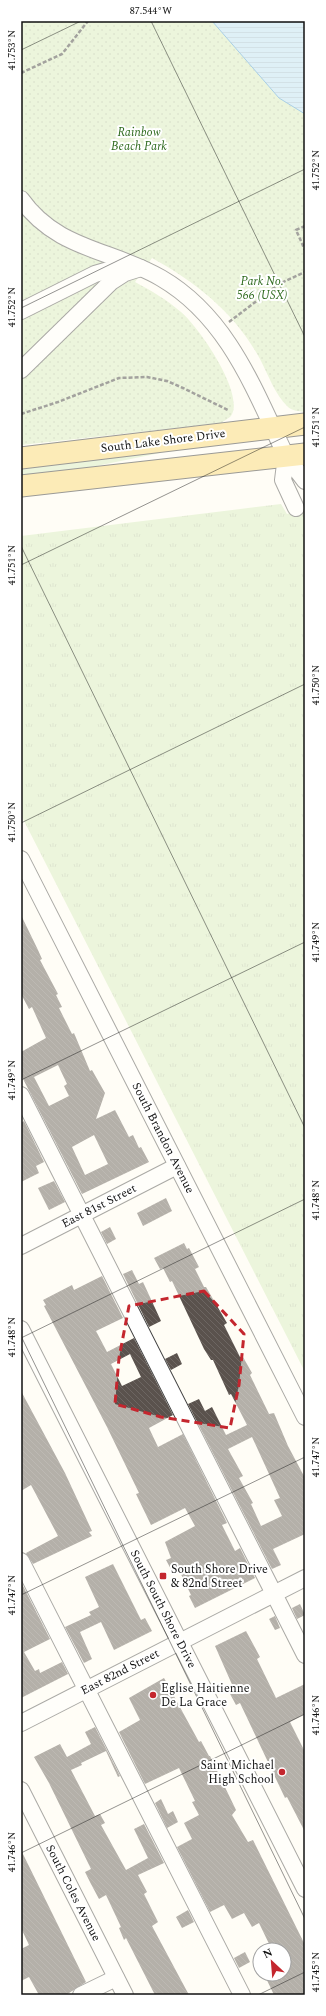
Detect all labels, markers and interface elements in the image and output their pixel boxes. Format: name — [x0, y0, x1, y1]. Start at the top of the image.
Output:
text: 87.544°W — [130, 3, 172, 19]
text: 41.753°N — [4, 30, 20, 70]
park label: Rainbow Beach Park — [111, 123, 167, 156]
text: 41.752°N — [308, 150, 324, 190]
park label: Park No. 566 (USX) — [237, 272, 287, 305]
text: 41.752°N — [4, 287, 20, 327]
text: 41.751°N — [308, 407, 324, 447]
street label: South Lake Shore Drive — [100, 424, 227, 458]
text: 41.751°N — [4, 545, 20, 585]
text: 41.750°N — [308, 665, 324, 705]
text: 41.750°N — [4, 802, 20, 842]
text: 41.749°N — [308, 922, 324, 962]
text: 41.749°N — [4, 1060, 20, 1100]
street label: South Brandon Avenue — [127, 1079, 199, 1197]
street label: East 81st Street — [58, 1179, 140, 1233]
text: 41.748°N — [308, 1180, 324, 1220]
text: 41.748°N — [4, 1317, 20, 1357]
text: 41.747°N — [308, 1437, 324, 1477]
street label: South South Shore Drive — [125, 1546, 201, 1672]
place label: South Shore Drive & 82nd Street — [171, 1560, 268, 1593]
marker: South Shore Drive & 82nd Street — [158, 1571, 168, 1581]
text: 41.747°N — [4, 1575, 20, 1615]
street label: East 82nd Street — [77, 1644, 163, 1700]
place label: Eglise Haitienne De La Grace — [161, 1679, 250, 1712]
marker: Eglise Haitienne De La Grace — [148, 1690, 158, 1700]
text: 41.746°N — [308, 1695, 324, 1735]
place label: Saint Michael High School — [200, 1756, 274, 1789]
marker: Saint Michael High School — [277, 1767, 287, 1777]
text: 41.746°N — [4, 1832, 20, 1872]
street label: South Coles Avenue — [40, 1841, 106, 1945]
north arrow — [252, 1942, 292, 1982]
text: N — [260, 1944, 276, 1963]
text: 41.745°N — [308, 1952, 324, 1992]

